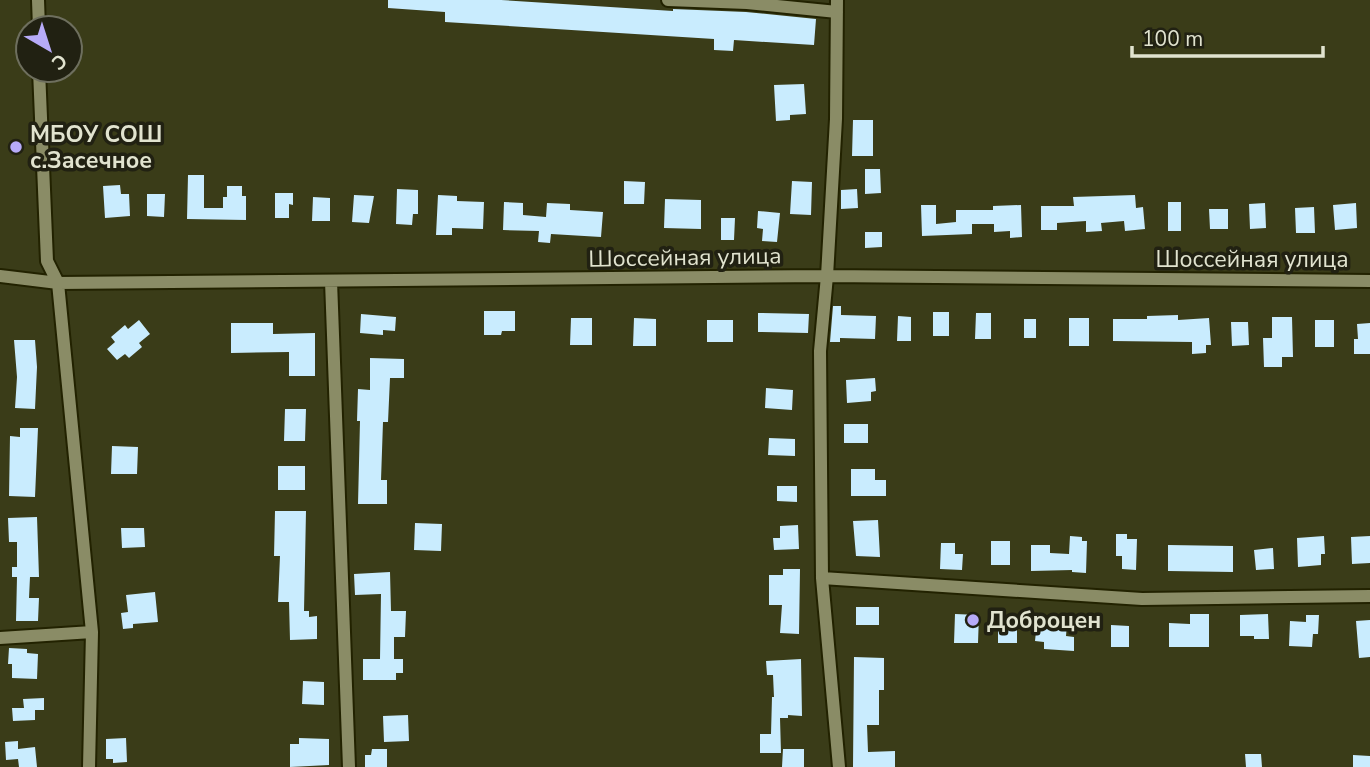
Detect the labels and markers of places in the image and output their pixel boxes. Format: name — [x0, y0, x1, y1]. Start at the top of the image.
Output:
place label: МБОУ СОШ с.Засечное — [30, 119, 162, 176]
marker: МБОУ СОШ с.Засечное — [8, 139, 24, 155]
place label: Доброцен — [987, 605, 1101, 636]
marker: Доброцен — [965, 612, 981, 628]

